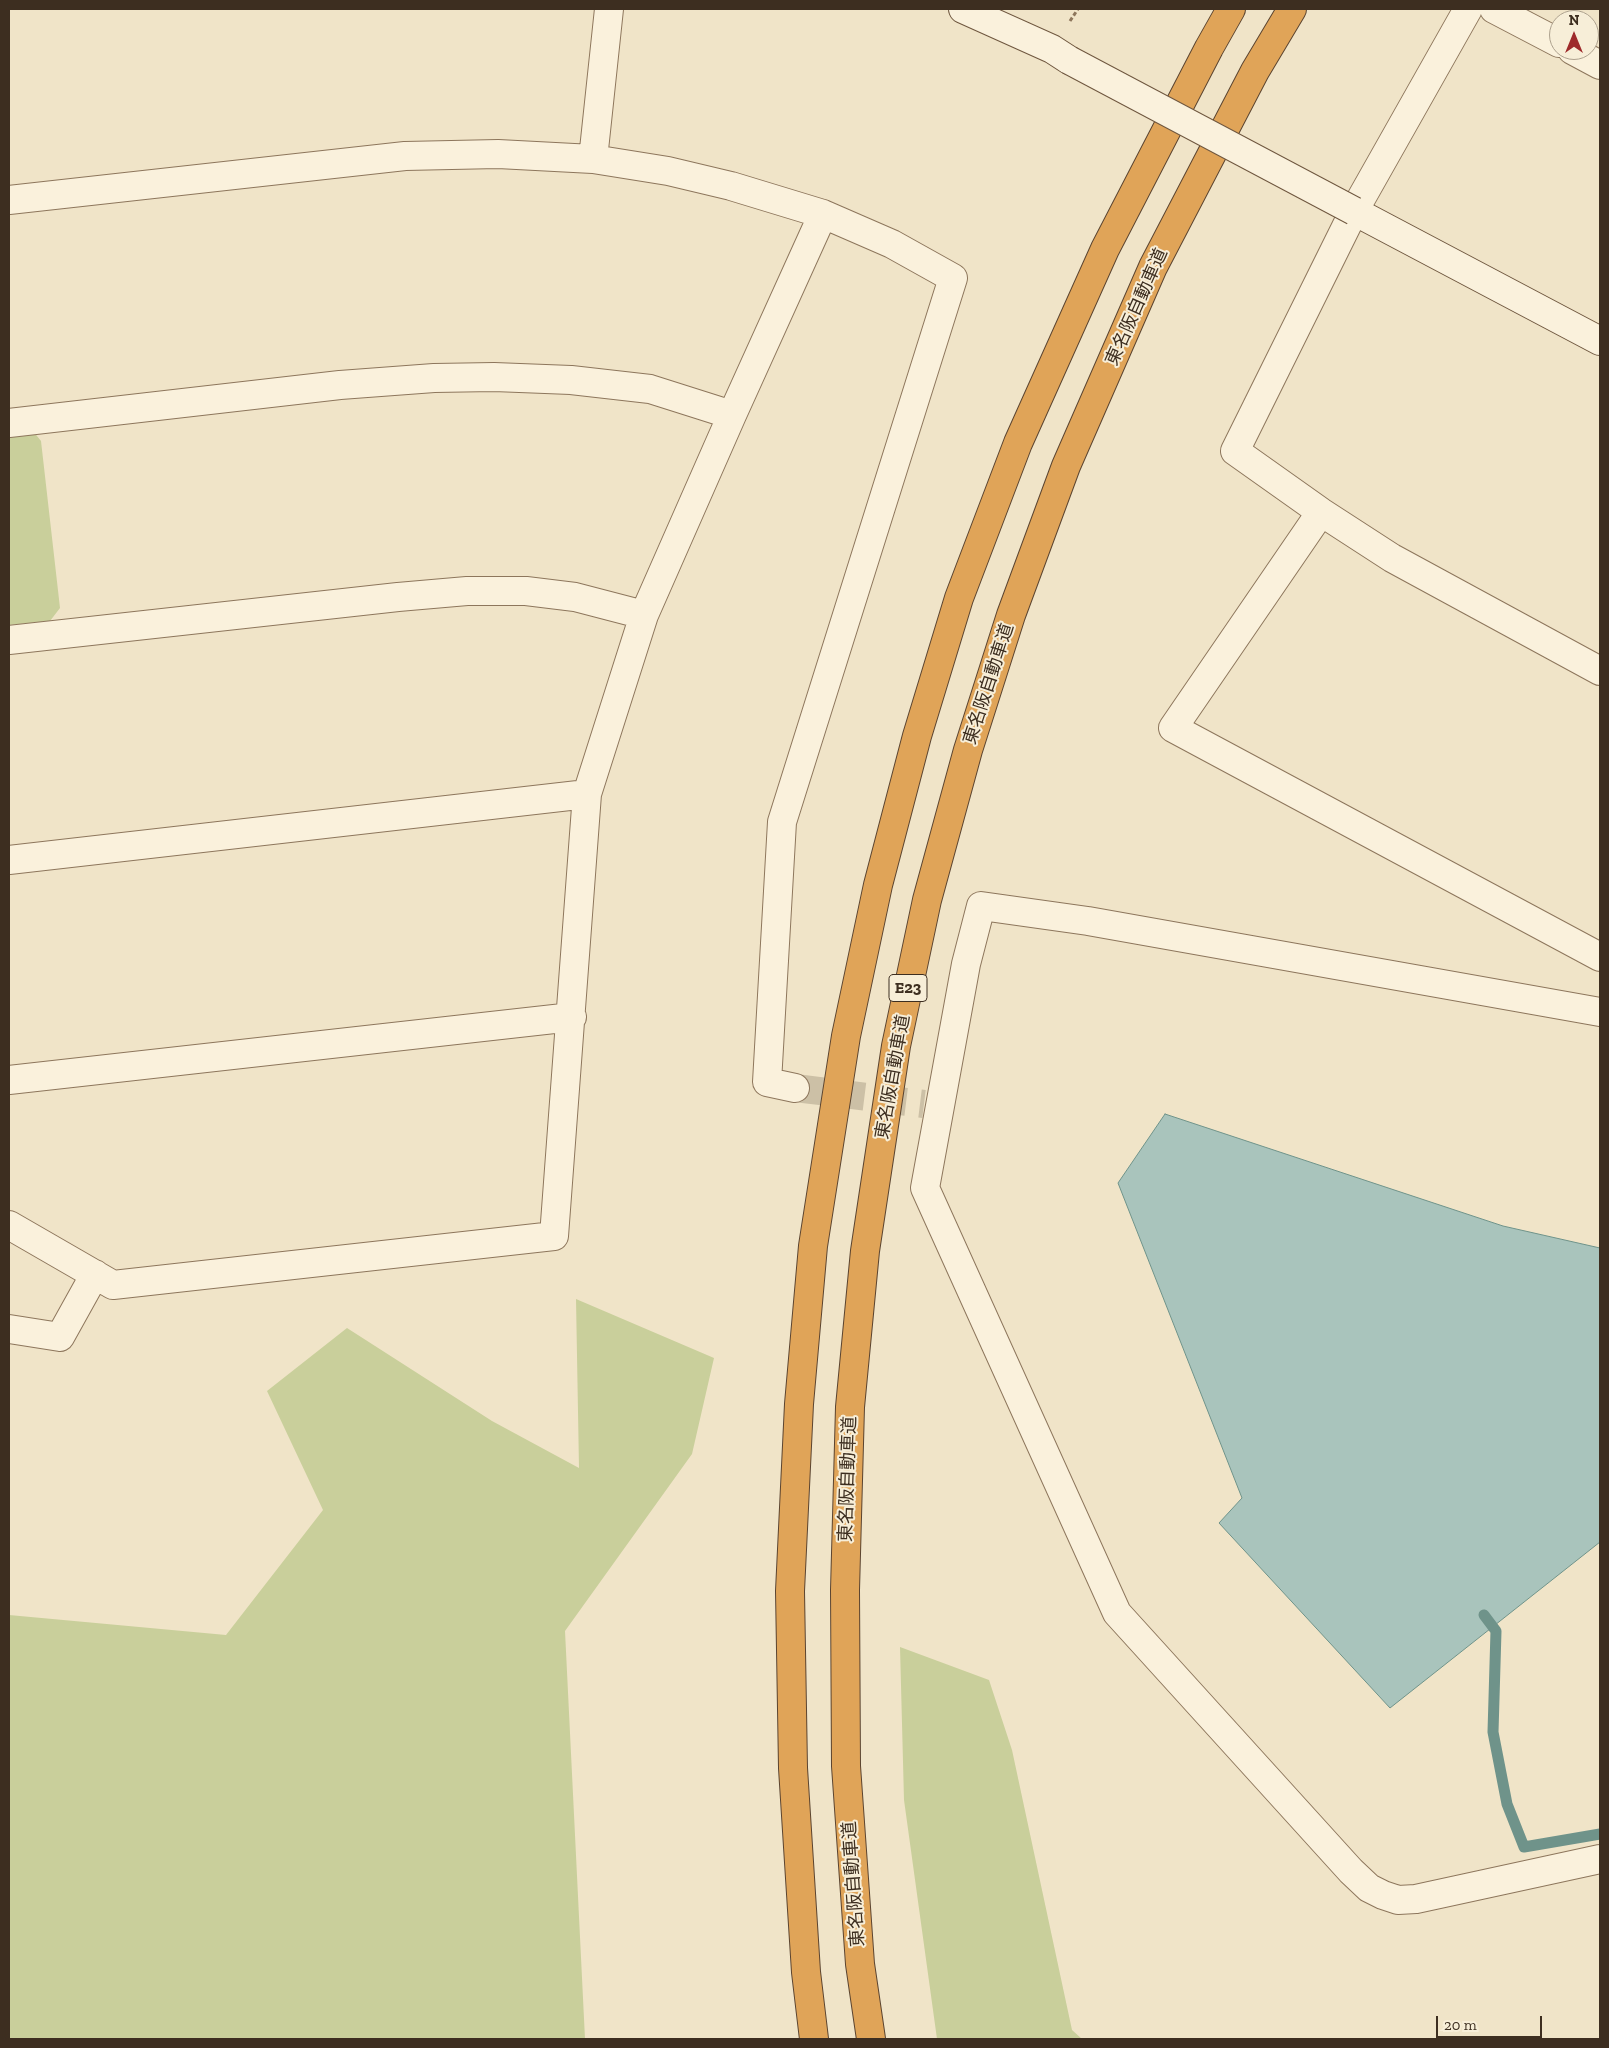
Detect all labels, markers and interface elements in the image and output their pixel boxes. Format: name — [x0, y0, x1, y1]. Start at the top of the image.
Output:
north arrow — [1549, 10, 1599, 60]
text: N — [1569, 12, 1579, 29]
street label: 東名阪自動車道 — [1102, 245, 1172, 369]
street label: 東名阪自動車道 — [959, 621, 1019, 747]
road number: E23 — [889, 974, 927, 1001]
street label: 東名阪自動車道 — [871, 1013, 915, 1141]
street label: 東名阪自動車道 — [835, 1416, 861, 1542]
street label: 東名阪自動車道 — [839, 1820, 869, 1948]
scale bar — [1439, 2006, 1545, 2038]
text: 20 m — [1444, 2016, 1477, 2034]

